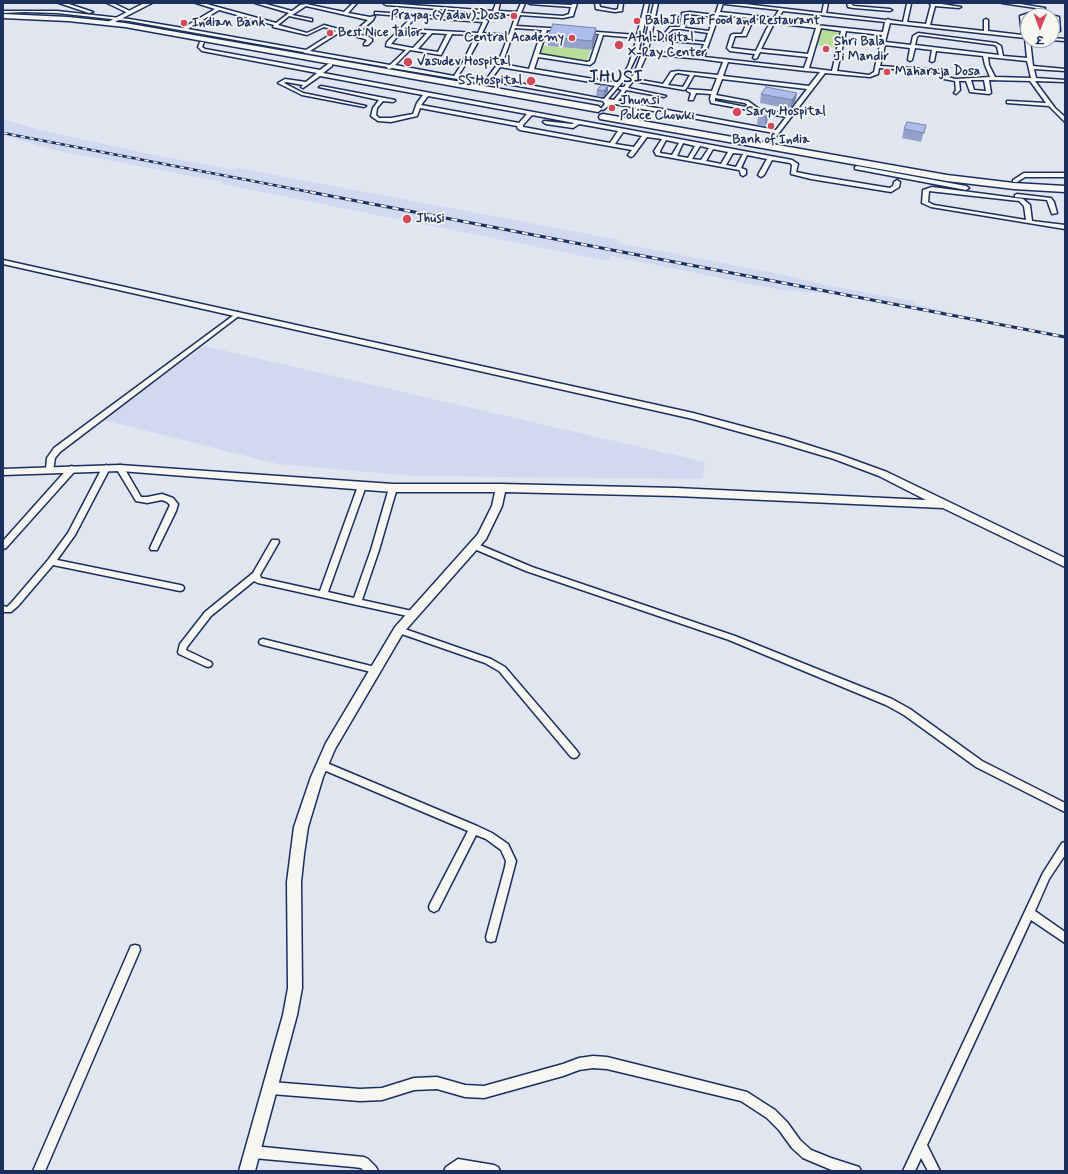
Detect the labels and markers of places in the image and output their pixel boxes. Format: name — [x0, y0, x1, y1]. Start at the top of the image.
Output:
place label: Prayag (Yadav) Dosa — [391, 8, 506, 24]
marker: Prayag (Yadav) Dosa — [509, 11, 519, 21]
place label: BalaJi Fast Food and Restaurant — [645, 13, 820, 29]
place label: Indian Bank — [192, 15, 265, 31]
marker: BalaJi Fast Food and Restaurant — [632, 16, 642, 26]
marker: Indian Bank — [179, 18, 189, 28]
place label: Best Nice Tailor — [338, 25, 422, 41]
marker: Best Nice Tailor — [325, 28, 335, 38]
place label: Central Academy — [464, 30, 564, 46]
place label: Atul Digital X-Ray Center — [628, 30, 707, 61]
marker: Central Academy — [567, 33, 577, 43]
place label: Shri Bala Ji Mandir — [834, 34, 889, 65]
marker: Atul Digital X-Ray Center — [613, 39, 625, 51]
marker: Shri Bala Ji Mandir — [821, 44, 831, 54]
place label: Vasudev Hospital — [417, 54, 511, 70]
marker: Vasudev Hospital — [402, 56, 414, 68]
place label: Maharaja Dosa — [895, 64, 980, 80]
marker: Maharaja Dosa — [882, 67, 892, 77]
place label: SS Hospital — [458, 73, 522, 89]
marker: SS Hospital — [525, 75, 537, 87]
place label: Jhunsi Police Chowki — [620, 93, 694, 124]
marker: Jhunsi Police Chowki — [607, 103, 617, 113]
place label: Saryu Hospital — [746, 104, 826, 120]
marker: Saryu Hospital — [731, 106, 743, 118]
marker: Bank of India — [766, 121, 776, 131]
place label: Bank of India — [732, 132, 810, 148]
place label: Jhusi — [416, 211, 445, 227]
marker: Jhusi — [401, 213, 413, 225]

